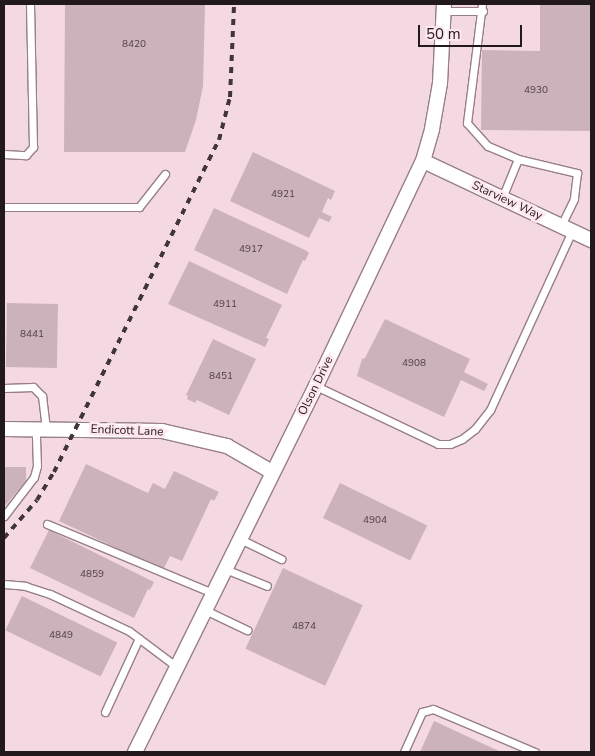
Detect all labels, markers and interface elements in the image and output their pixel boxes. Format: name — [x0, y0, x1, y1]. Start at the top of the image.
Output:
scale bar — [420, 15, 524, 47]
text: 50 m — [426, 24, 461, 44]
house number: 8420 — [122, 39, 146, 51]
house number: 4930 — [524, 85, 548, 97]
street label: Starview Way — [470, 178, 544, 224]
house number: 4921 — [271, 189, 295, 201]
house number: 4917 — [239, 244, 263, 256]
house number: 4911 — [213, 299, 237, 311]
house number: 8441 — [20, 329, 44, 341]
street label: Olson Drive — [296, 354, 336, 418]
house number: 4908 — [402, 358, 426, 370]
house number: 8451 — [209, 371, 233, 383]
street label: Endicott Lane — [90, 423, 164, 439]
house number: 4904 — [363, 515, 387, 527]
house number: 4859 — [80, 569, 104, 581]
house number: 4874 — [292, 621, 316, 633]
house number: 4849 — [49, 630, 73, 642]

